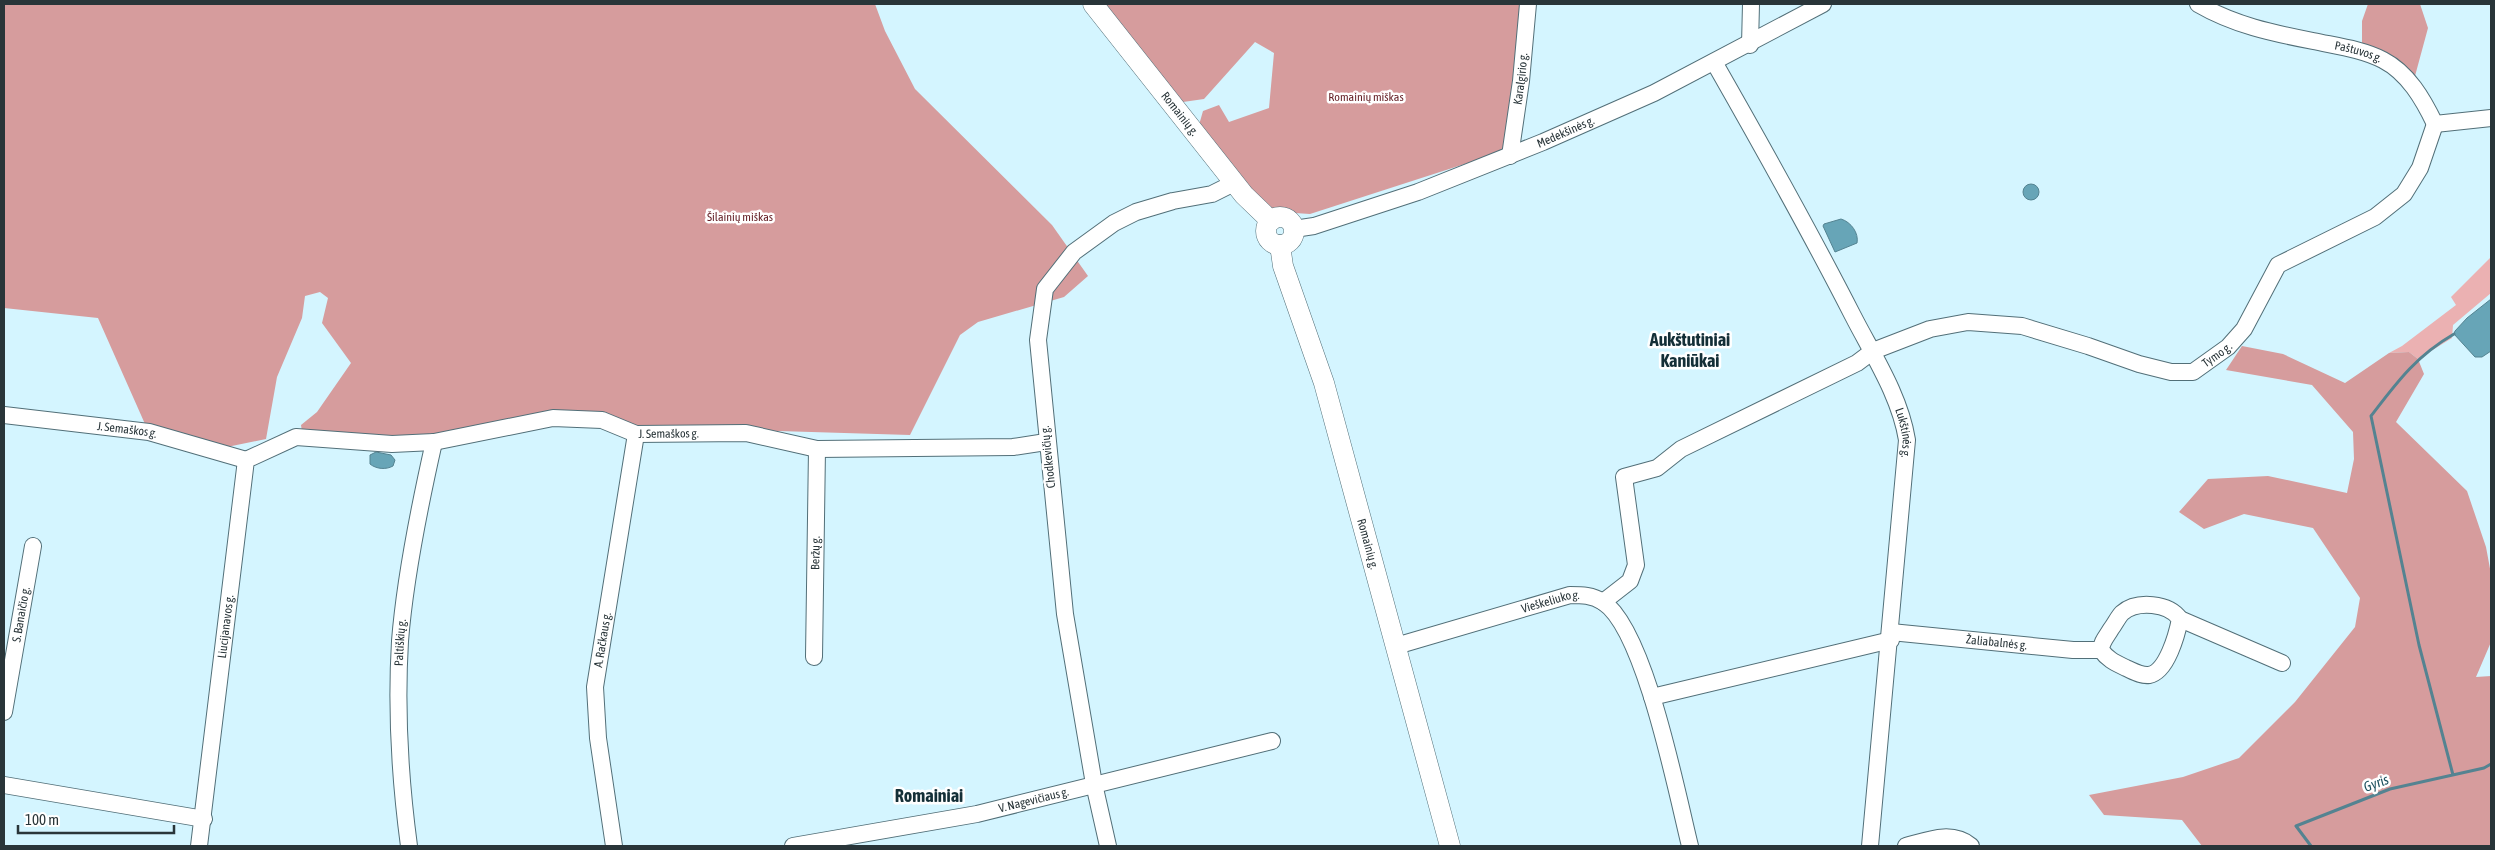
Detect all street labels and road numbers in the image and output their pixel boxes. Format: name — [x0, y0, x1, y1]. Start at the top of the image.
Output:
street label: Paštuvos g. — [2333, 38, 2384, 65]
street label: Karalgirio g. — [1511, 52, 1531, 106]
street label: Romainių g. — [1158, 89, 1201, 139]
street label: Medekšinės g. — [1535, 113, 1597, 151]
street label: Tymo g. — [2199, 340, 2235, 370]
street label: Lukštinės g. — [1892, 406, 1914, 458]
street label: J. Semaškos g. — [96, 419, 159, 441]
street label: Chodkevičių g. — [1038, 425, 1058, 489]
street label: J. Semaškos g. — [638, 426, 699, 441]
street label: Romainių g. — [1354, 517, 1381, 571]
street label: Beržų g. — [808, 536, 823, 570]
street label: S. Banaičio g. — [9, 586, 33, 643]
street label: Vieškeliuko g. — [1520, 588, 1580, 616]
street label: Liucijanavos g. — [215, 594, 237, 659]
street label: A. Račkaus g. — [591, 611, 614, 668]
street label: Paltiškių g. — [392, 618, 409, 666]
street label: Žaliabalnės g. — [1965, 632, 2028, 652]
street label: V. Nagevičiaus g. — [997, 785, 1070, 815]

